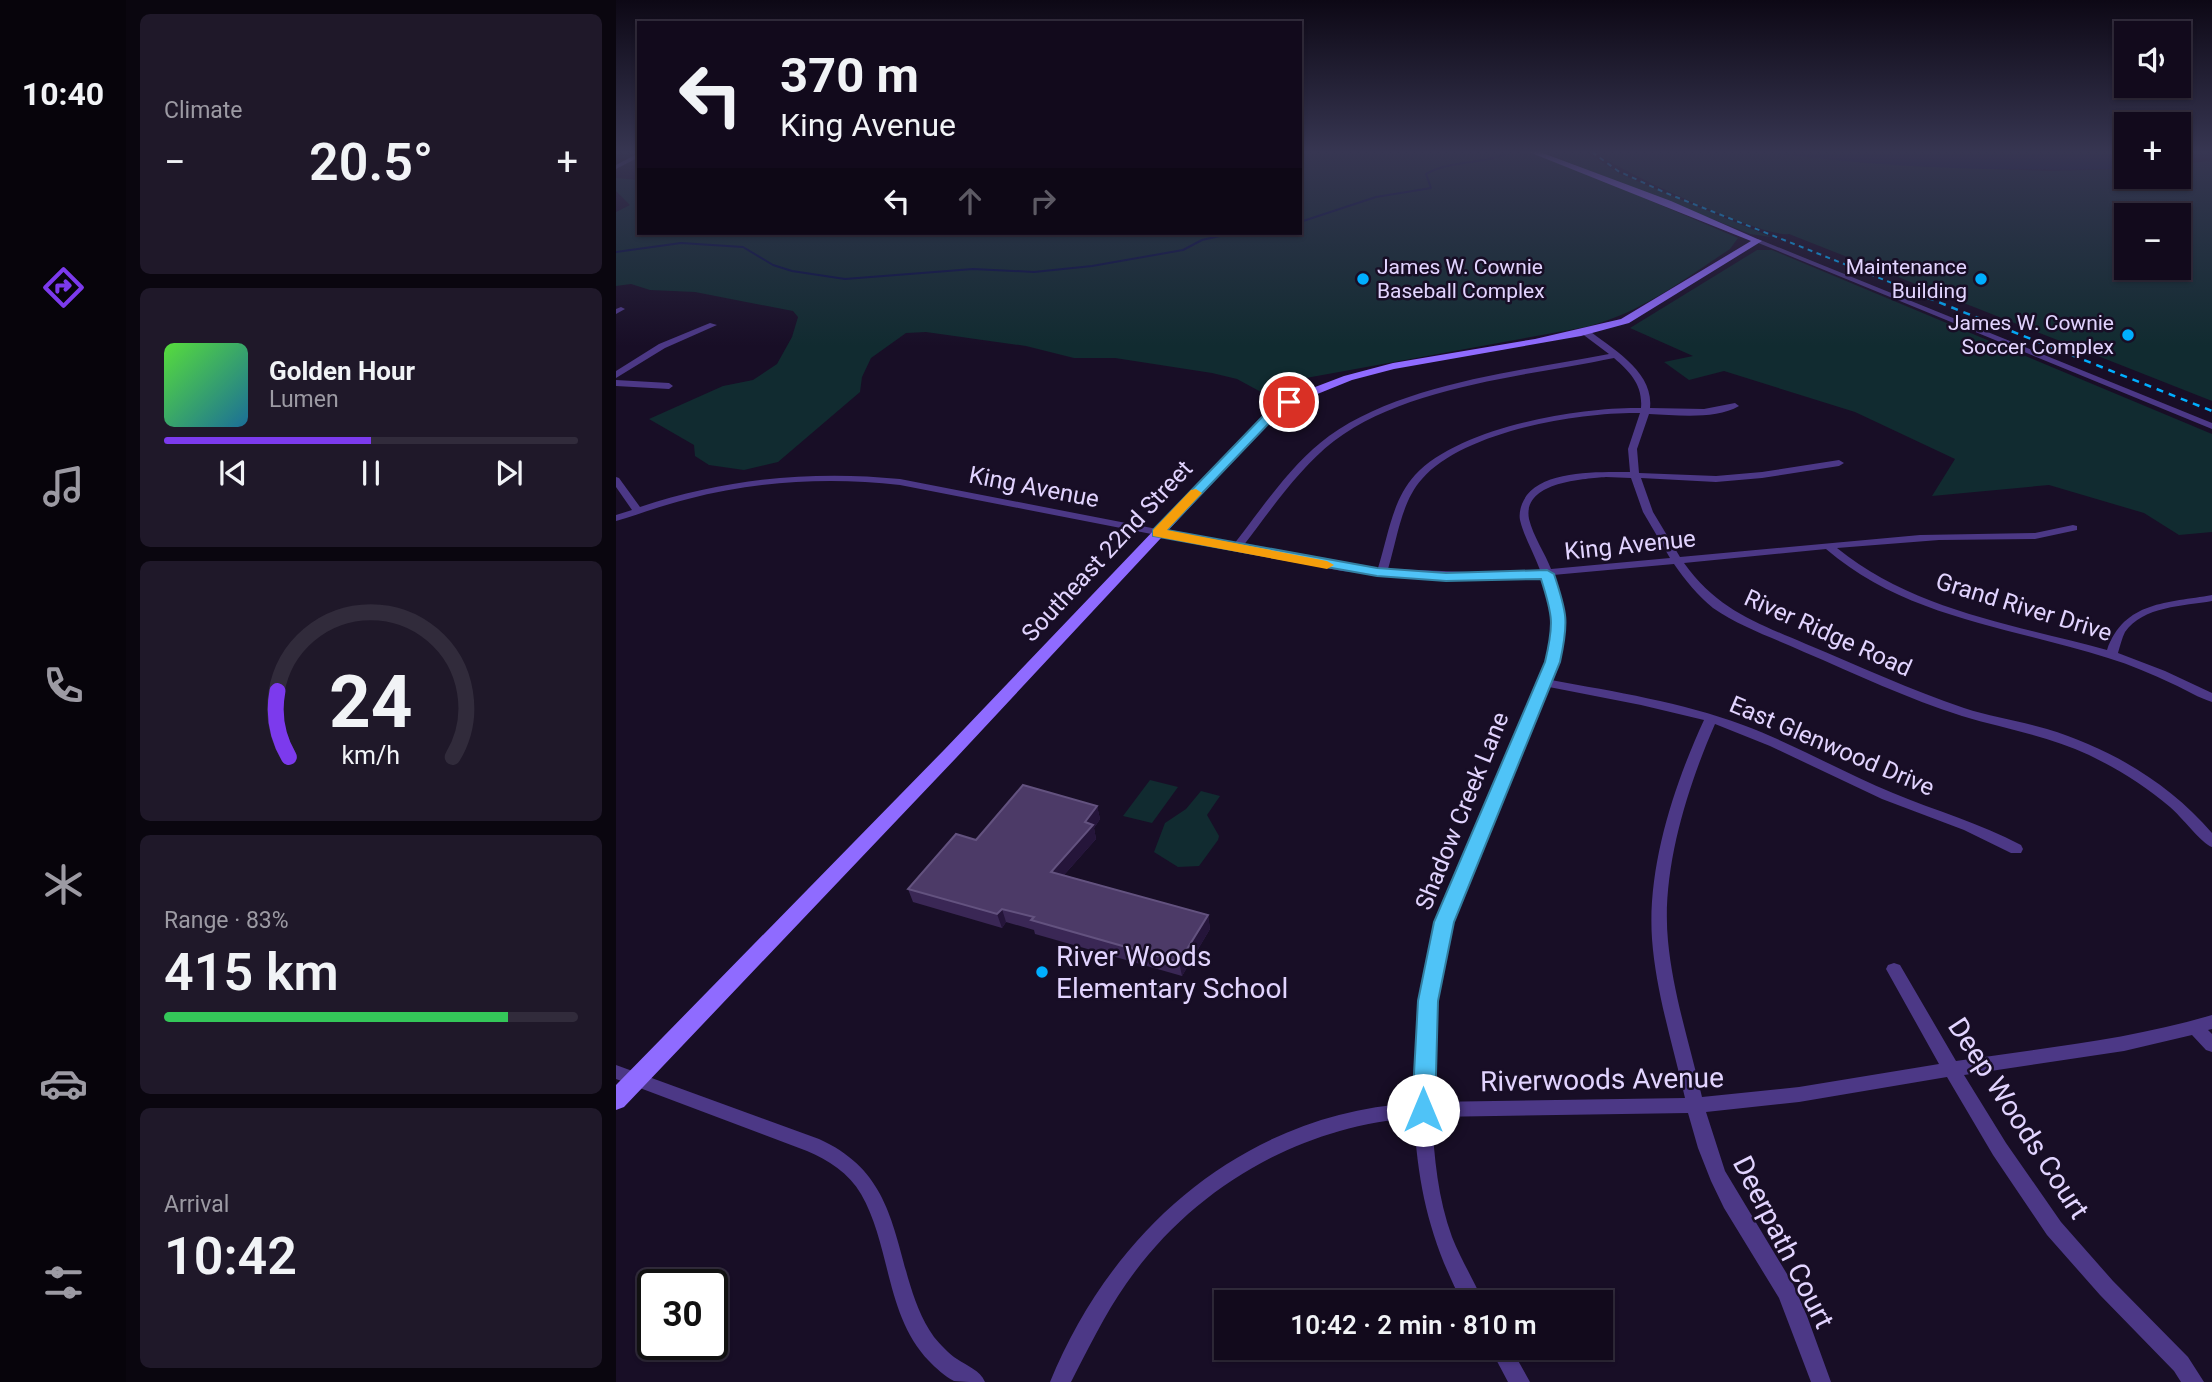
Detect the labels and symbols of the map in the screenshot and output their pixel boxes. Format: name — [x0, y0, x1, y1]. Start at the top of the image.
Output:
place label: James W. Cownie Baseball Complex — [1377, 255, 1545, 303]
place label: Maintenance Building — [1846, 255, 1967, 303]
marker: James W. Cownie Baseball Complex — [1355, 271, 1371, 287]
marker: Maintenance Building — [1973, 271, 1989, 287]
place label: James W. Cownie Soccer Complex — [1948, 311, 2114, 359]
marker: James W. Cownie Soccer Complex — [2120, 327, 2136, 343]
pin — [1259, 372, 1319, 432]
street label: Southeast 22nd Street — [1016, 455, 1198, 647]
street label: King Avenue — [967, 461, 1101, 513]
street label: King Avenue — [1563, 524, 1697, 566]
street label: Grand River Drive — [1933, 567, 2115, 647]
street label: River Ridge Road — [1740, 584, 1916, 682]
street label: East Glenwood Drive — [1725, 690, 1939, 802]
street label: Shadow Creek Lane — [1410, 708, 1514, 914]
place label: River Woods Elementary School — [1056, 940, 1288, 1005]
marker: River Woods Elementary School — [1034, 964, 1050, 980]
street label: Deep Woods Court — [1941, 1011, 2096, 1225]
street label: Riverwoods Avenue — [1480, 1061, 1724, 1098]
position arrow — [1386, 1073, 1460, 1147]
street label: Deerpath Court — [1726, 1151, 1841, 1334]
speed limit sign: 30 — [637, 1269, 728, 1360]

